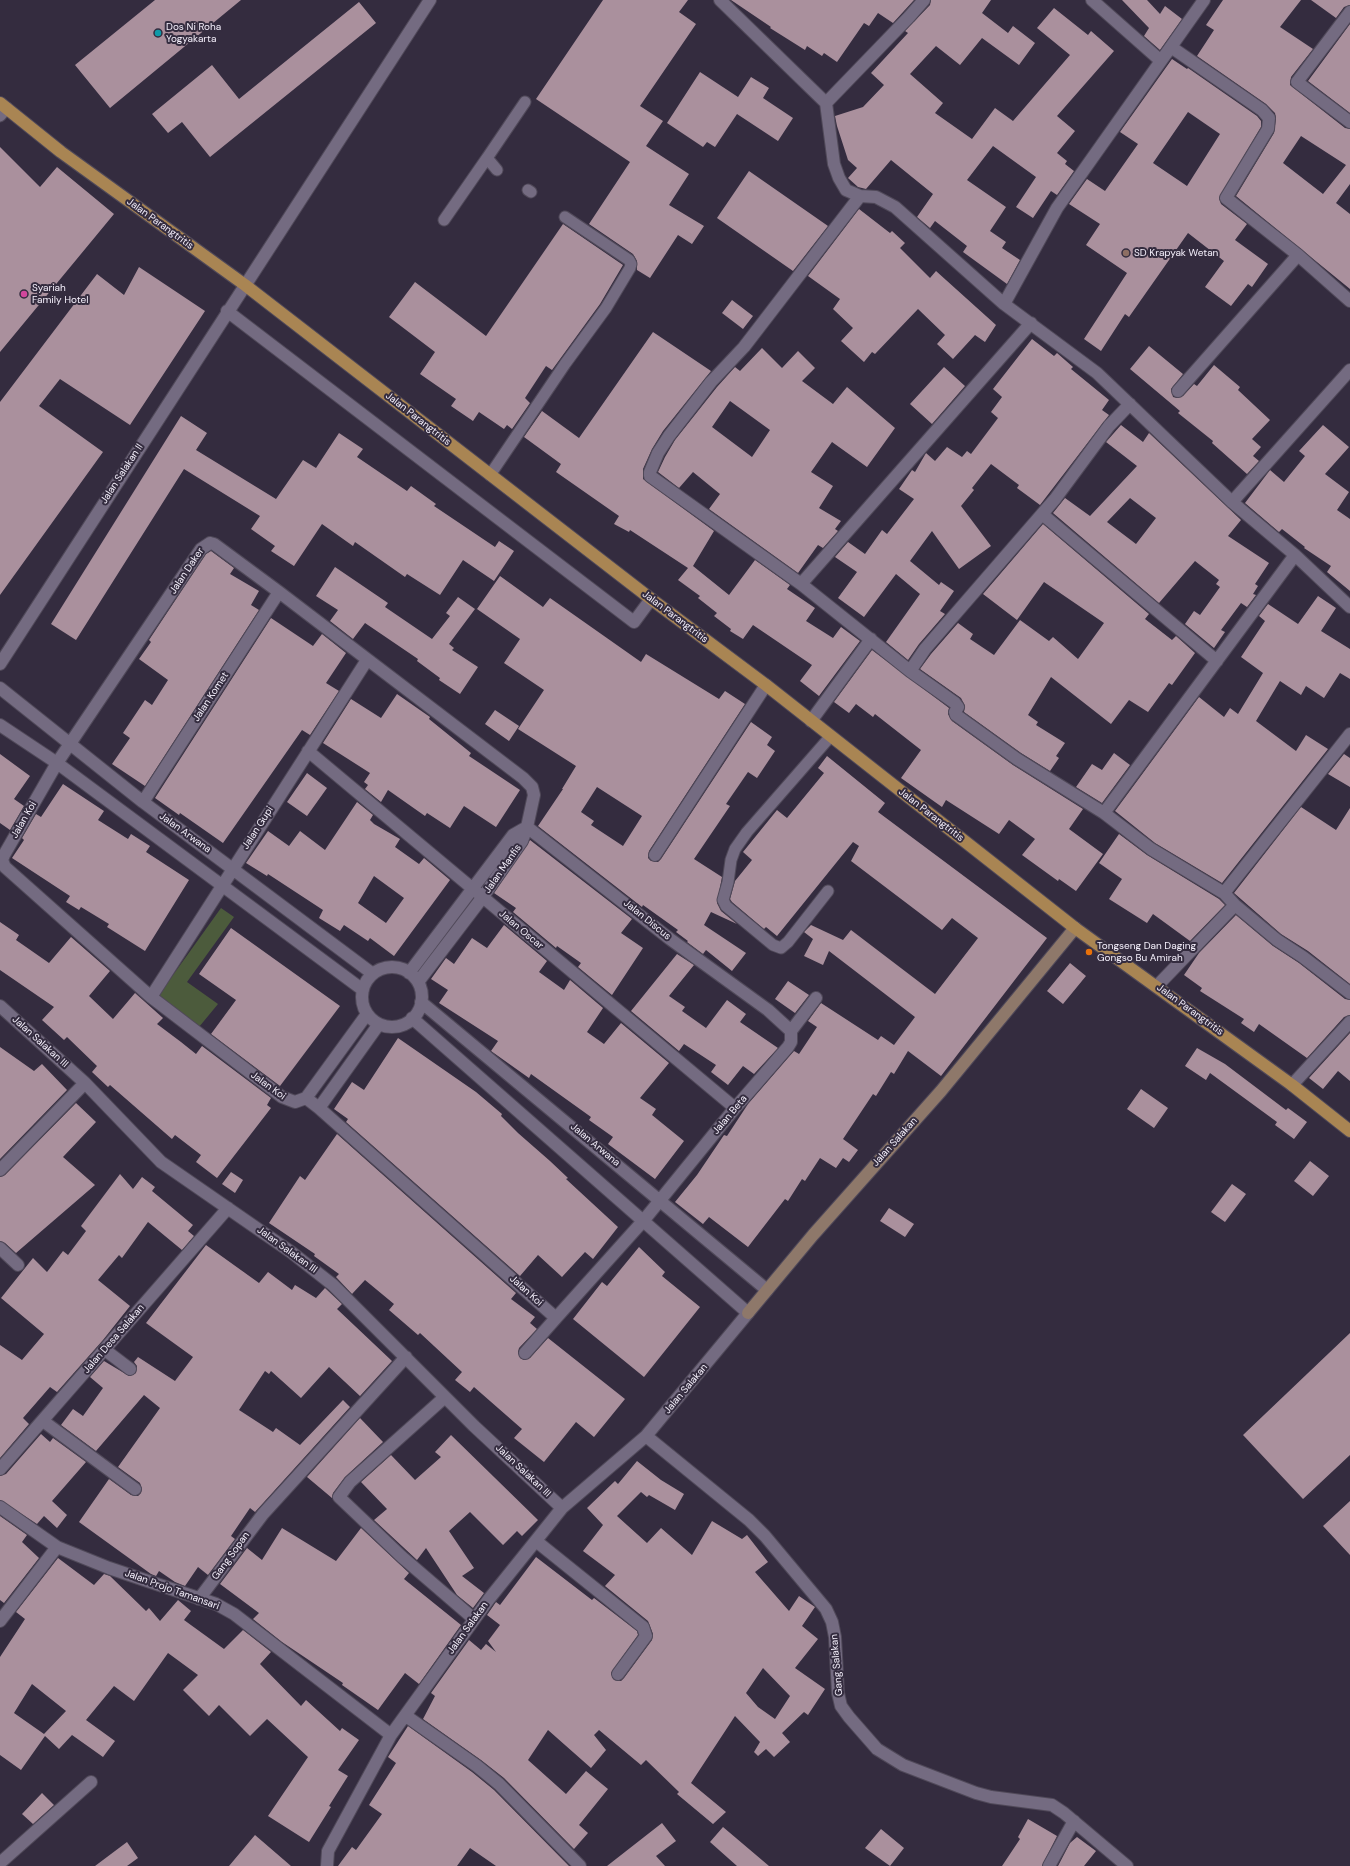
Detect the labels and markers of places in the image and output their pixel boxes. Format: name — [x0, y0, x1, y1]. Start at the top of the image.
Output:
place label: Dos Ni Roha Yogyakarta — [166, 21, 221, 44]
marker: Dos Ni Roha Yogyakarta — [153, 28, 163, 38]
place label: SD Krapyak Wetan — [1134, 247, 1218, 259]
marker: SD Krapyak Wetan — [1121, 248, 1131, 258]
place label: Syariah Family Hotel — [32, 282, 88, 306]
marker: Syariah Family Hotel — [19, 289, 29, 299]
place label: Tongseng Dan Daging Gongso Bu Amirah — [1097, 940, 1196, 964]
marker: Tongseng Dan Daging Gongso Bu Amirah — [1084, 947, 1094, 957]

